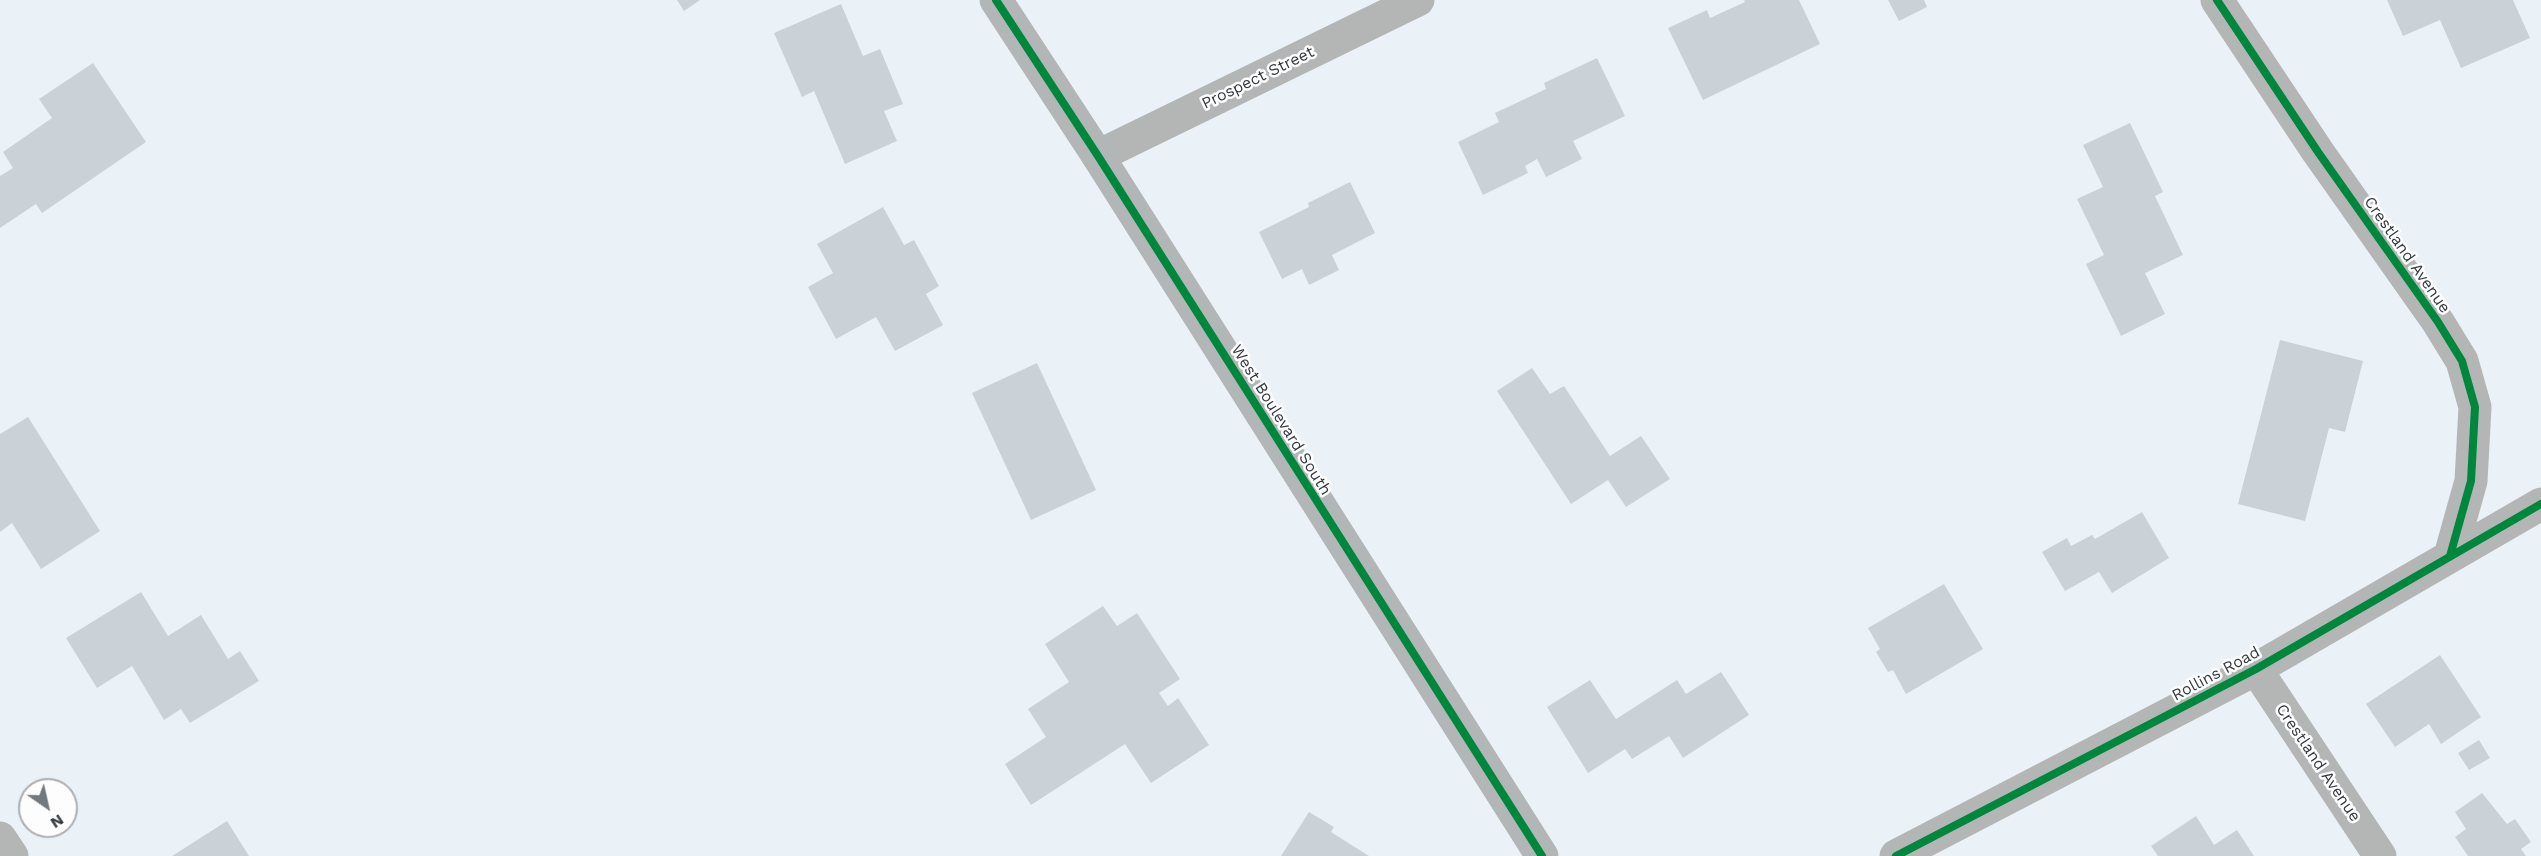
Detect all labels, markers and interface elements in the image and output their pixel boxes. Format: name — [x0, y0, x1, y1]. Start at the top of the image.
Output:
street label: Prospect Street — [1199, 42, 1317, 114]
street label: Crestland Avenue — [2360, 193, 2454, 317]
street label: West Boulevard South — [1227, 341, 1335, 499]
street label: Rollins Road — [2169, 643, 2263, 705]
street label: Crestland Avenue — [2272, 701, 2364, 825]
north arrow — [18, 778, 78, 838]
text: N — [47, 810, 67, 833]

